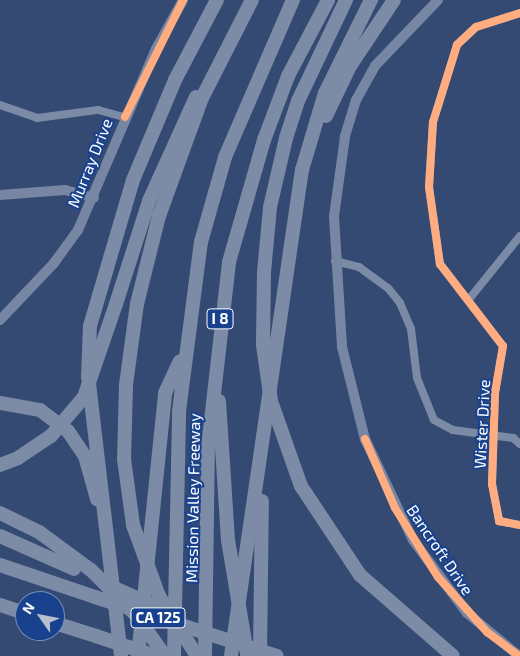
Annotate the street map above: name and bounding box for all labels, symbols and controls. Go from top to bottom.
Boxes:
street label: Murray Drive [63,115,117,211]
road number: I 8 [206,306,234,332]
street label: Wister Drive [470,379,494,469]
street label: Mission Valley Freeway [182,413,204,583]
street label: Bancroft Drive [403,501,477,599]
north arrow [15,591,65,641]
text: N [18,599,38,617]
road number: CA 125 [129,606,187,630]

